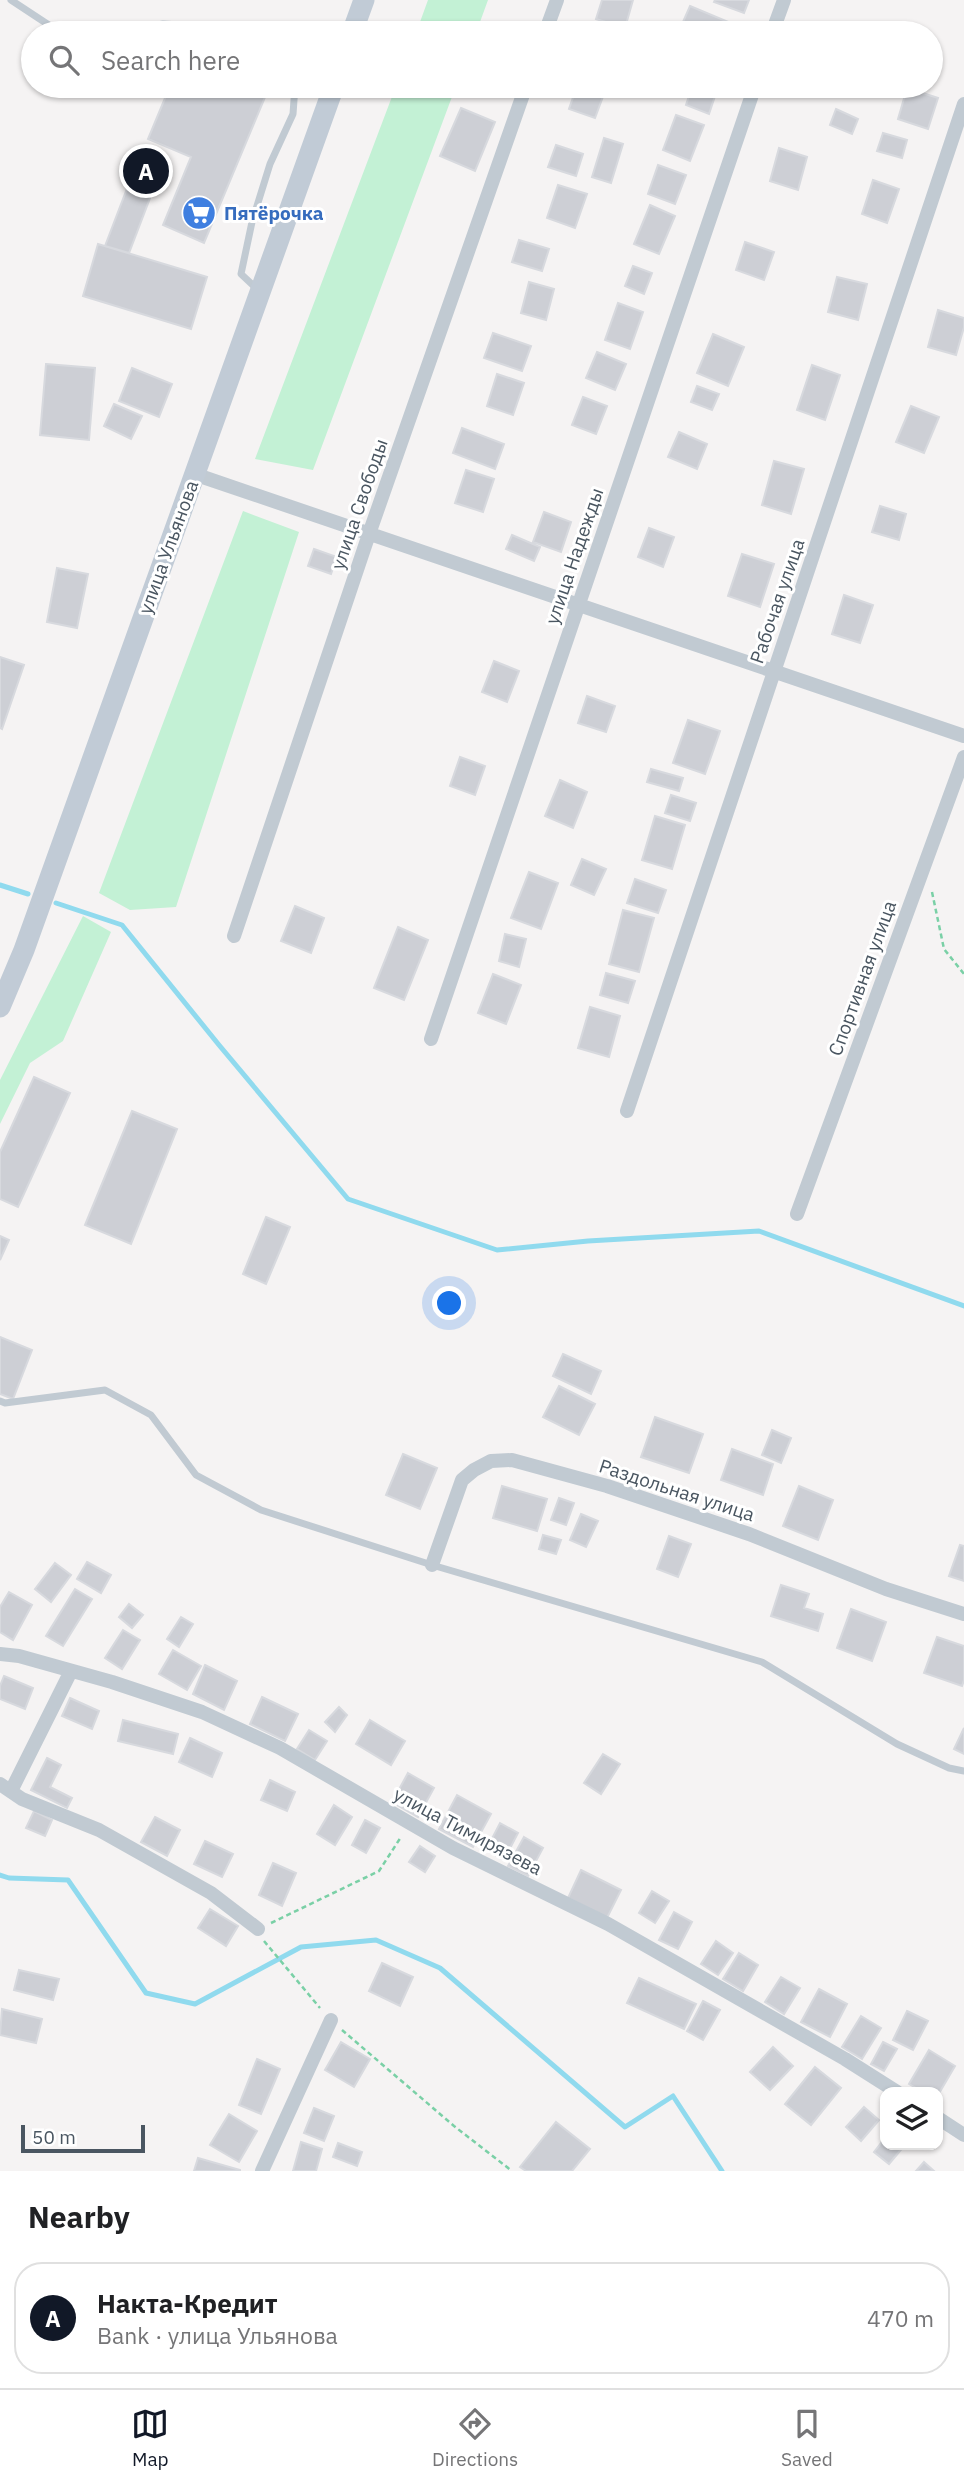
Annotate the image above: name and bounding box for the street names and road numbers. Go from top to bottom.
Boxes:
street label: улица Свободы [325,435,393,573]
street label: улица Ульянова [133,477,203,617]
street label: улица Надежды [539,485,609,627]
street label: Рабочая улица [744,535,810,667]
street label: Спортивная улица [823,897,901,1059]
street label: Раздольная улица [596,1454,758,1526]
street label: улица Тимирязева [390,1782,546,1880]

